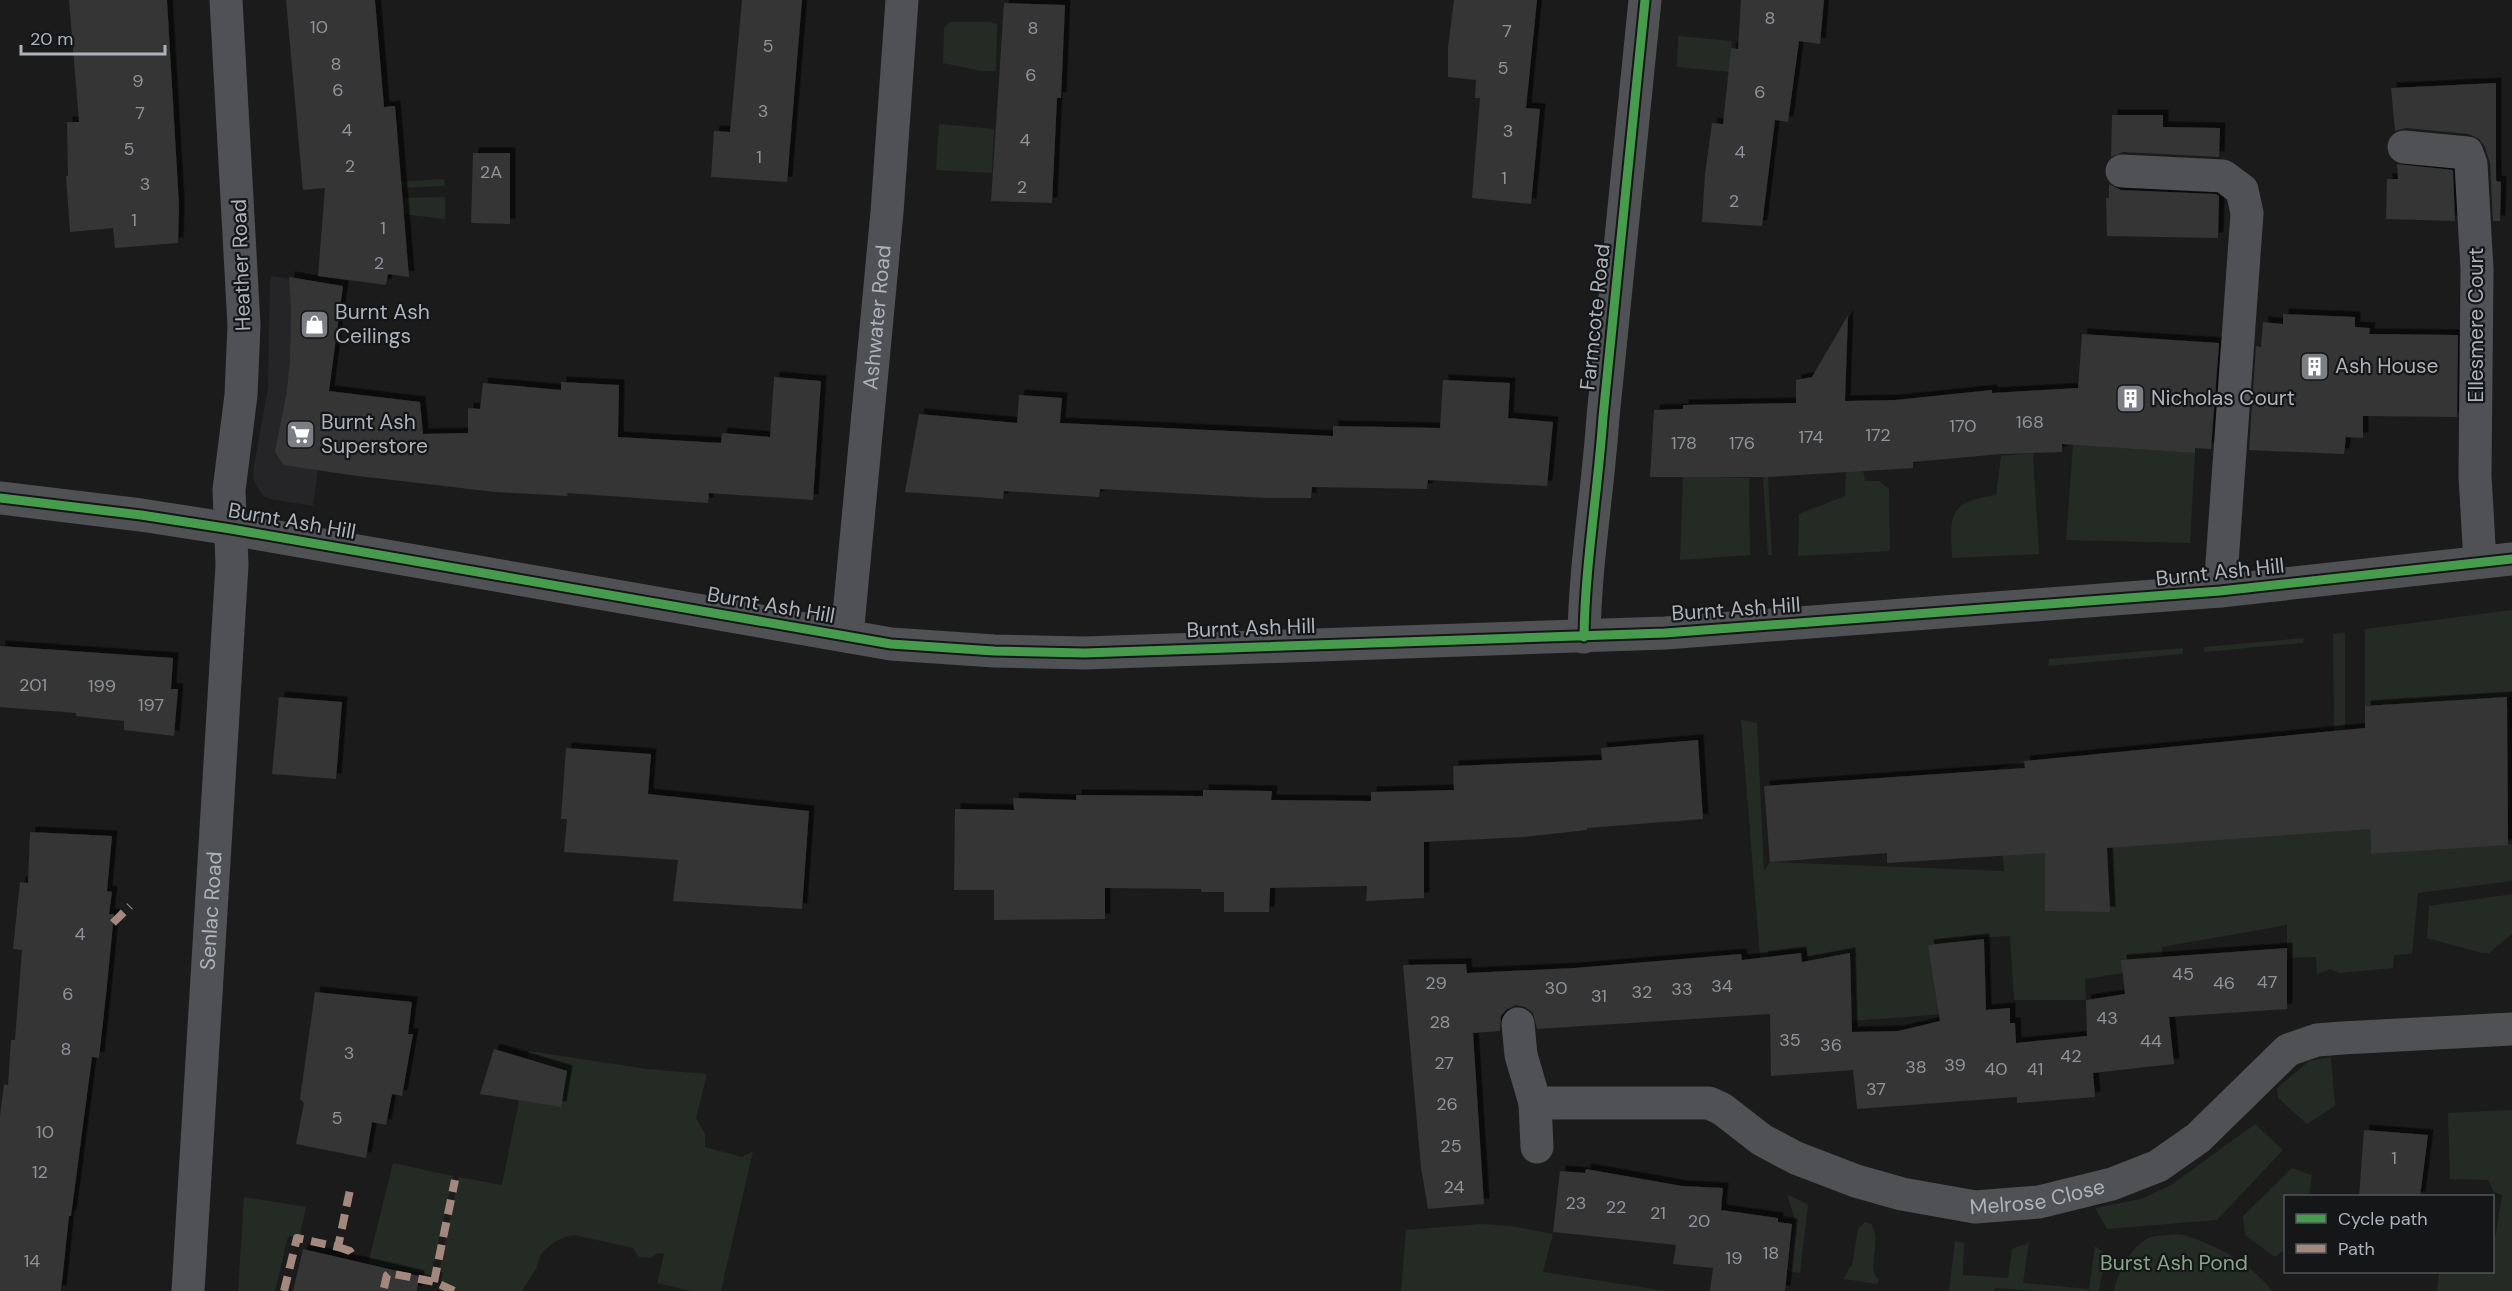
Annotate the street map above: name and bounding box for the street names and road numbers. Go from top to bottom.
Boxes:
street label: Heather Road [225,199,257,331]
street label: Farmcote Road [1573,243,1617,391]
street label: Ashwater Road [856,244,898,391]
street label: Ellesmere Court [2462,248,2490,402]
street label: Burnt Ash Hill [226,496,358,546]
street label: Burnt Ash Hill [2154,551,2286,593]
street label: Burnt Ash Hill [705,580,837,630]
street label: Burnt Ash Hill [1671,591,1801,627]
street label: Burnt Ash Hill [1186,612,1316,644]
street label: Senlac Road [193,851,229,971]
street label: Melrose Close [1969,1172,2108,1221]

